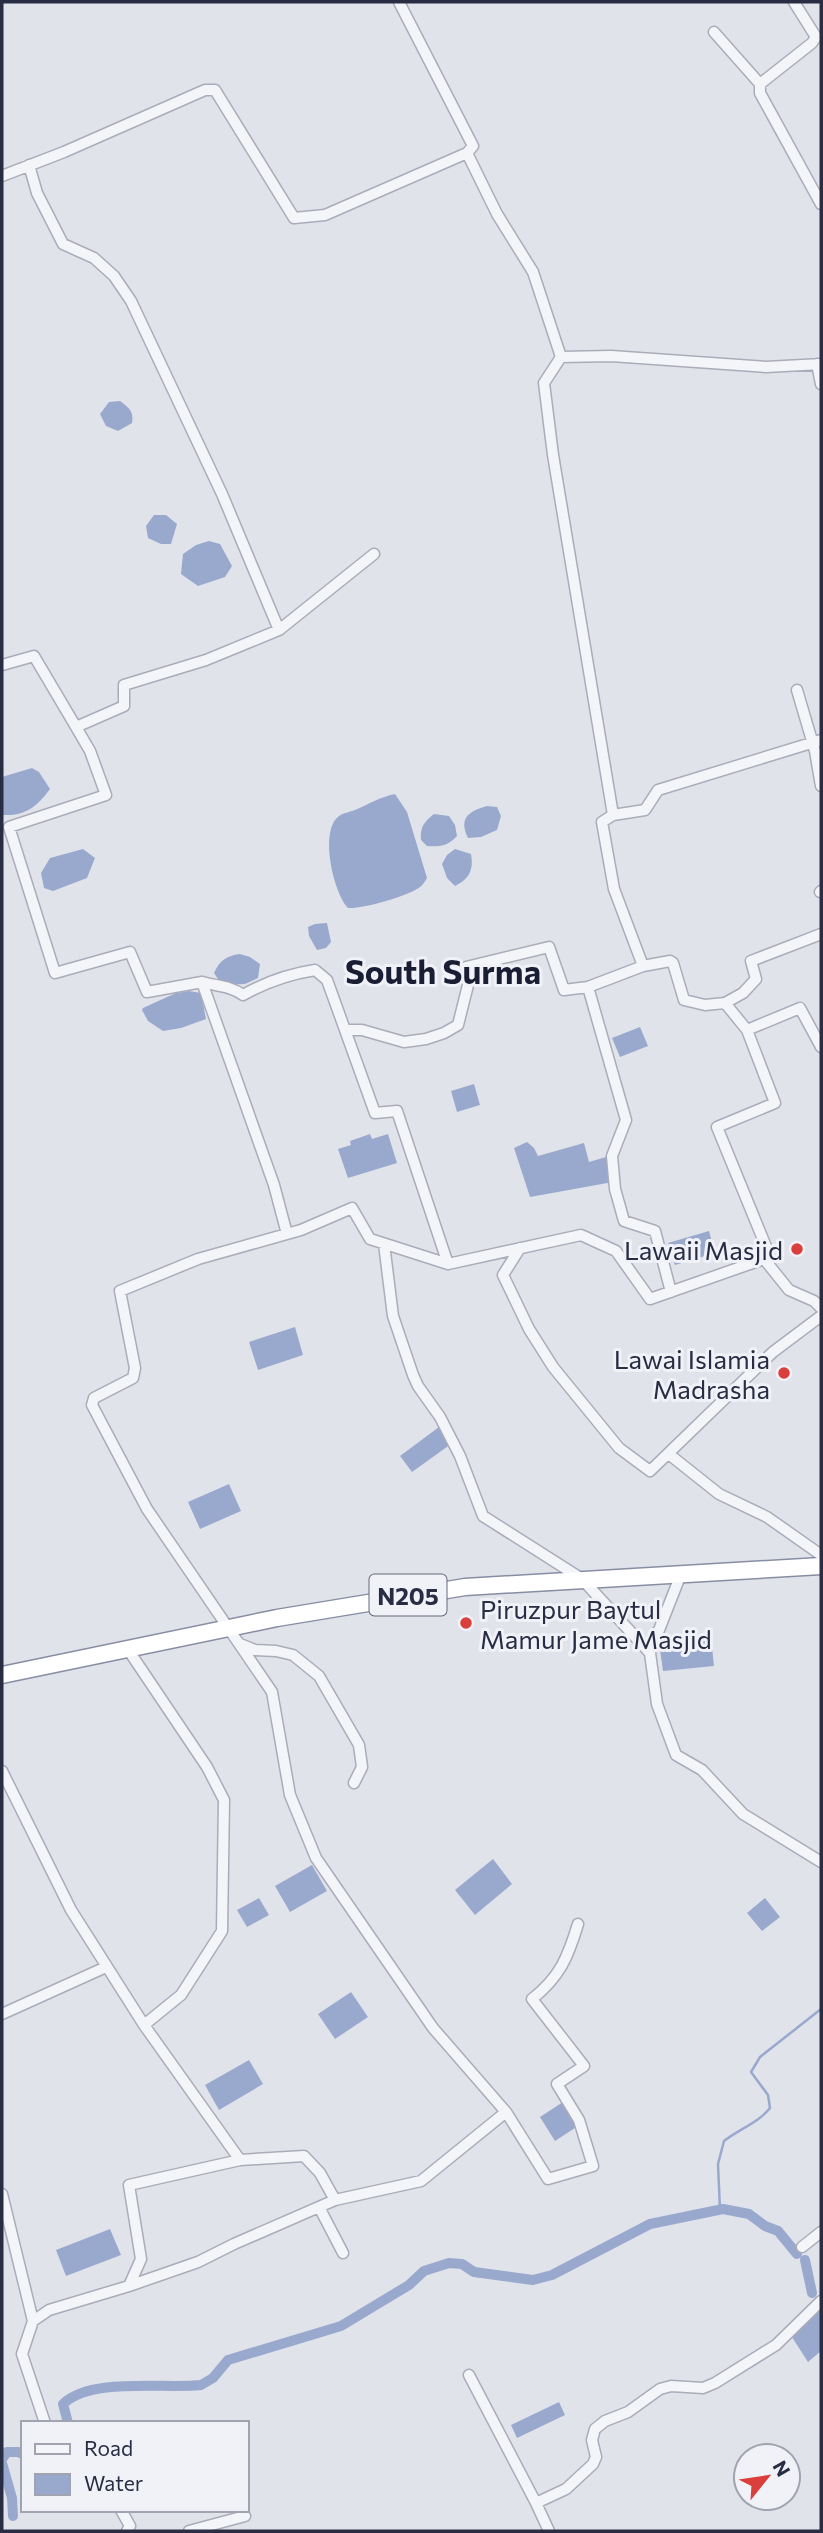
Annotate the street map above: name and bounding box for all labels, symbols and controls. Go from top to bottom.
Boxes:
district label: South Surma [345,950,541,991]
place label: Lawaii Masjid [624,1234,783,1265]
marker: Lawaii Masjid [789,1241,805,1257]
place label: Lawai Islamia Madrasha [614,1343,770,1404]
marker: Lawai Islamia Madrasha [776,1365,792,1381]
road number: N205 [370,1574,446,1616]
place label: Piruzpur Baytul Mamur Jame Masjid [480,1593,712,1654]
marker: Piruzpur Baytul Mamur Jame Masjid [458,1615,474,1631]
legend [21,2421,248,2512]
text: Road [84,2435,133,2460]
north arrow [732,2442,802,2512]
text: N [769,2456,796,2480]
text: Water [84,2470,143,2495]

